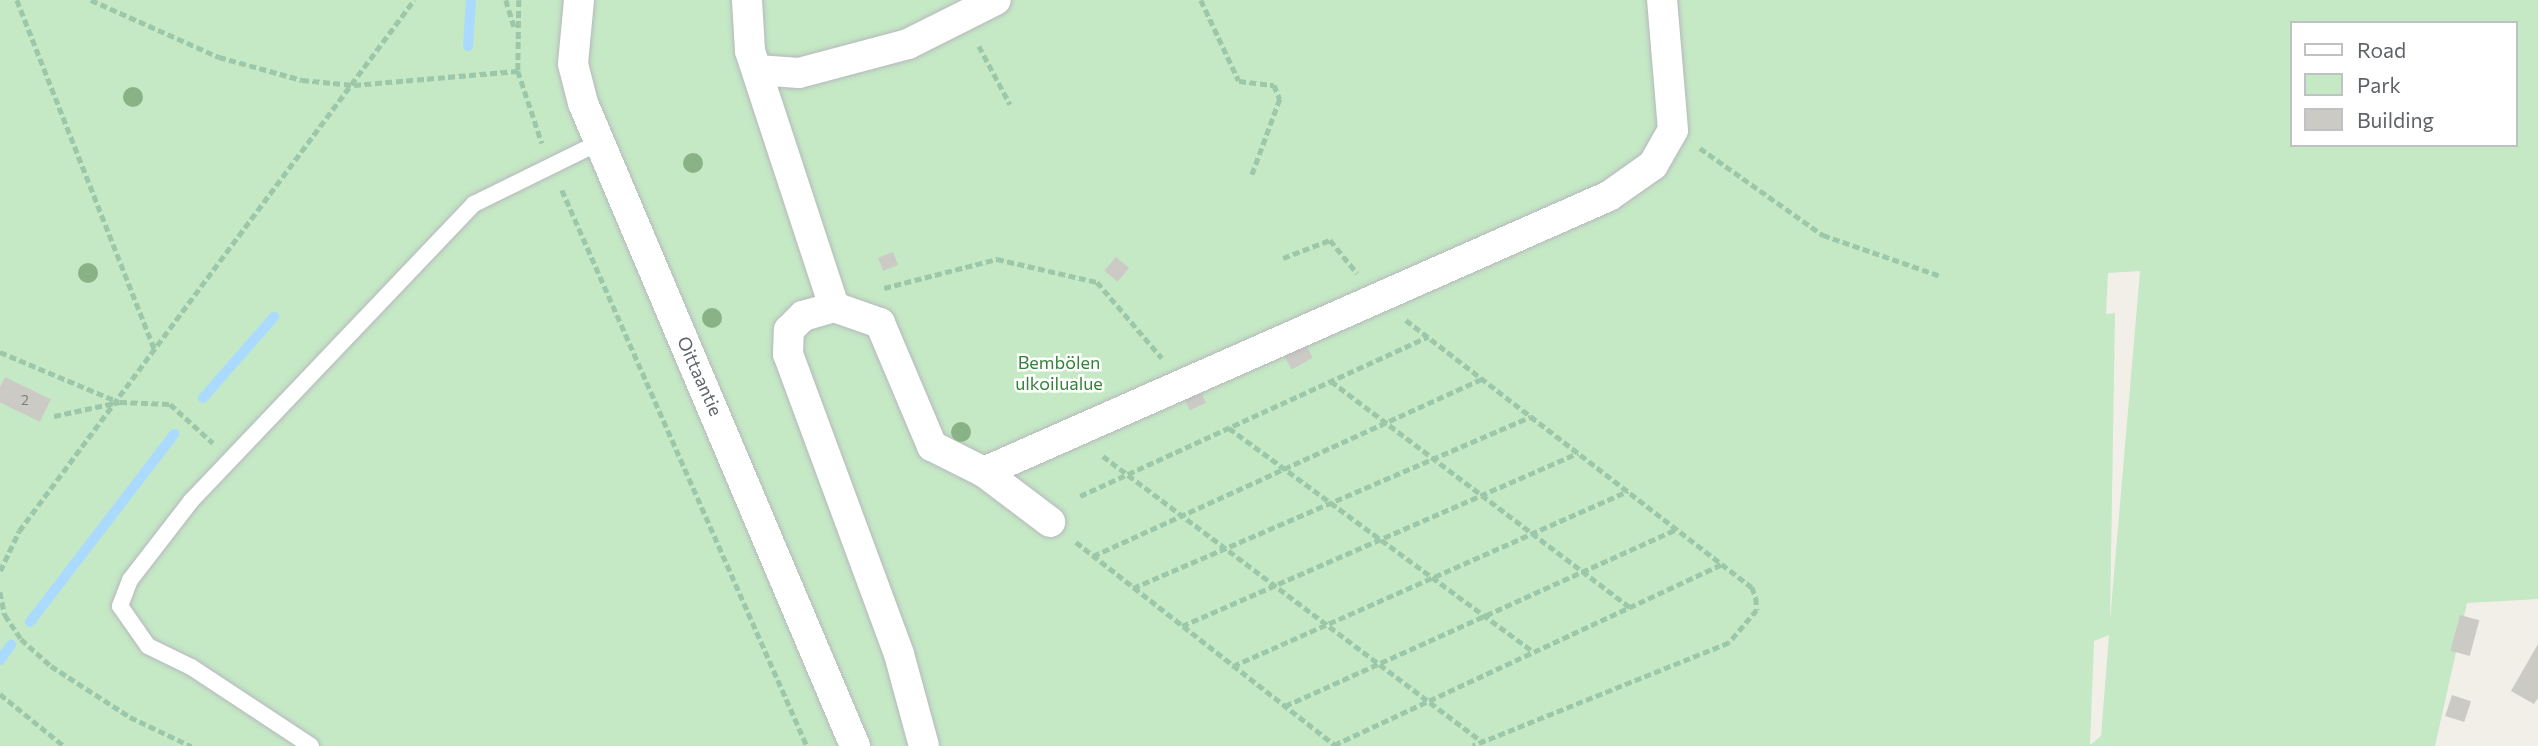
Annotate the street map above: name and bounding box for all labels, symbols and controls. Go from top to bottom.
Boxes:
legend [2290,21,2517,147]
text: Road [2357,37,2406,62]
text: Park [2357,72,2401,97]
text: Building [2357,107,2434,132]
street label: Oittaantie [673,333,727,419]
park label: Bembölen ulkoilualue [1015,352,1103,394]
house number: 2 [21,392,29,408]

